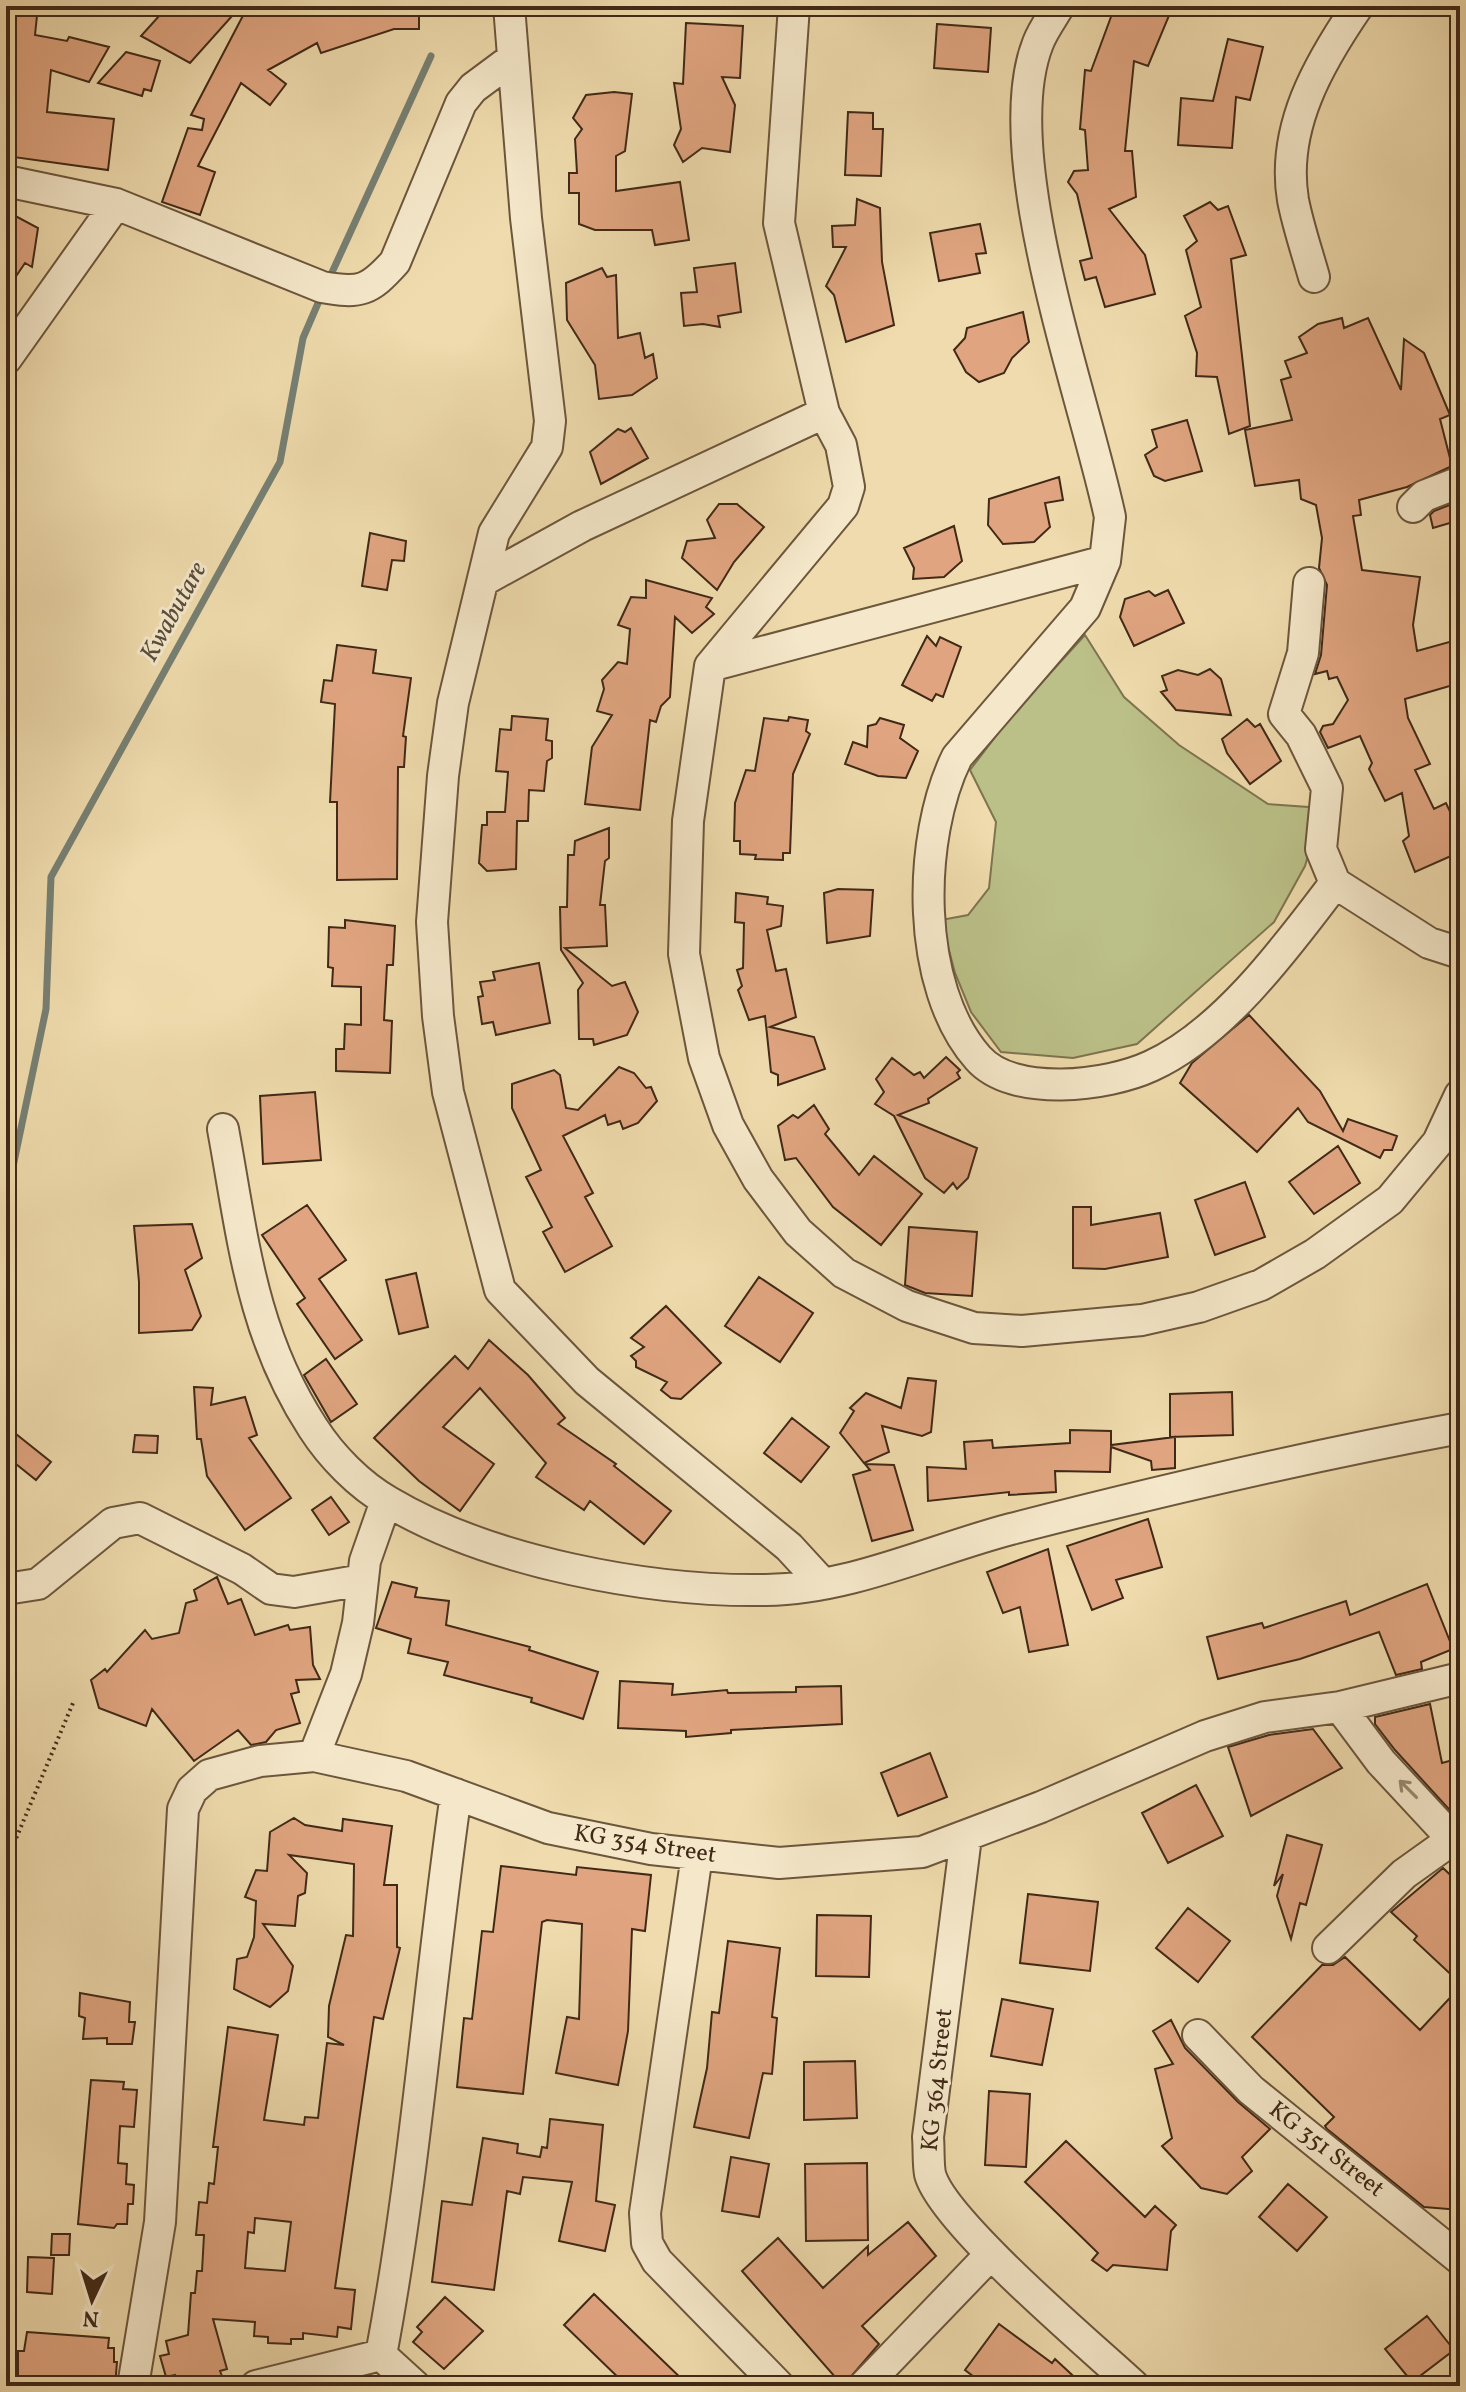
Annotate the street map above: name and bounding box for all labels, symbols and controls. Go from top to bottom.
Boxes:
water label: Kwabutare [132,555,216,669]
one-way arrow [1398,1779,1417,1799]
street label: KG 354 Street [571,1817,719,1873]
street label: KG 364 Street [914,2007,962,2153]
street label: KG 351 Street [1261,2094,1391,2206]
north arrow [52,2260,132,2340]
text: N [82,2301,100,2333]

